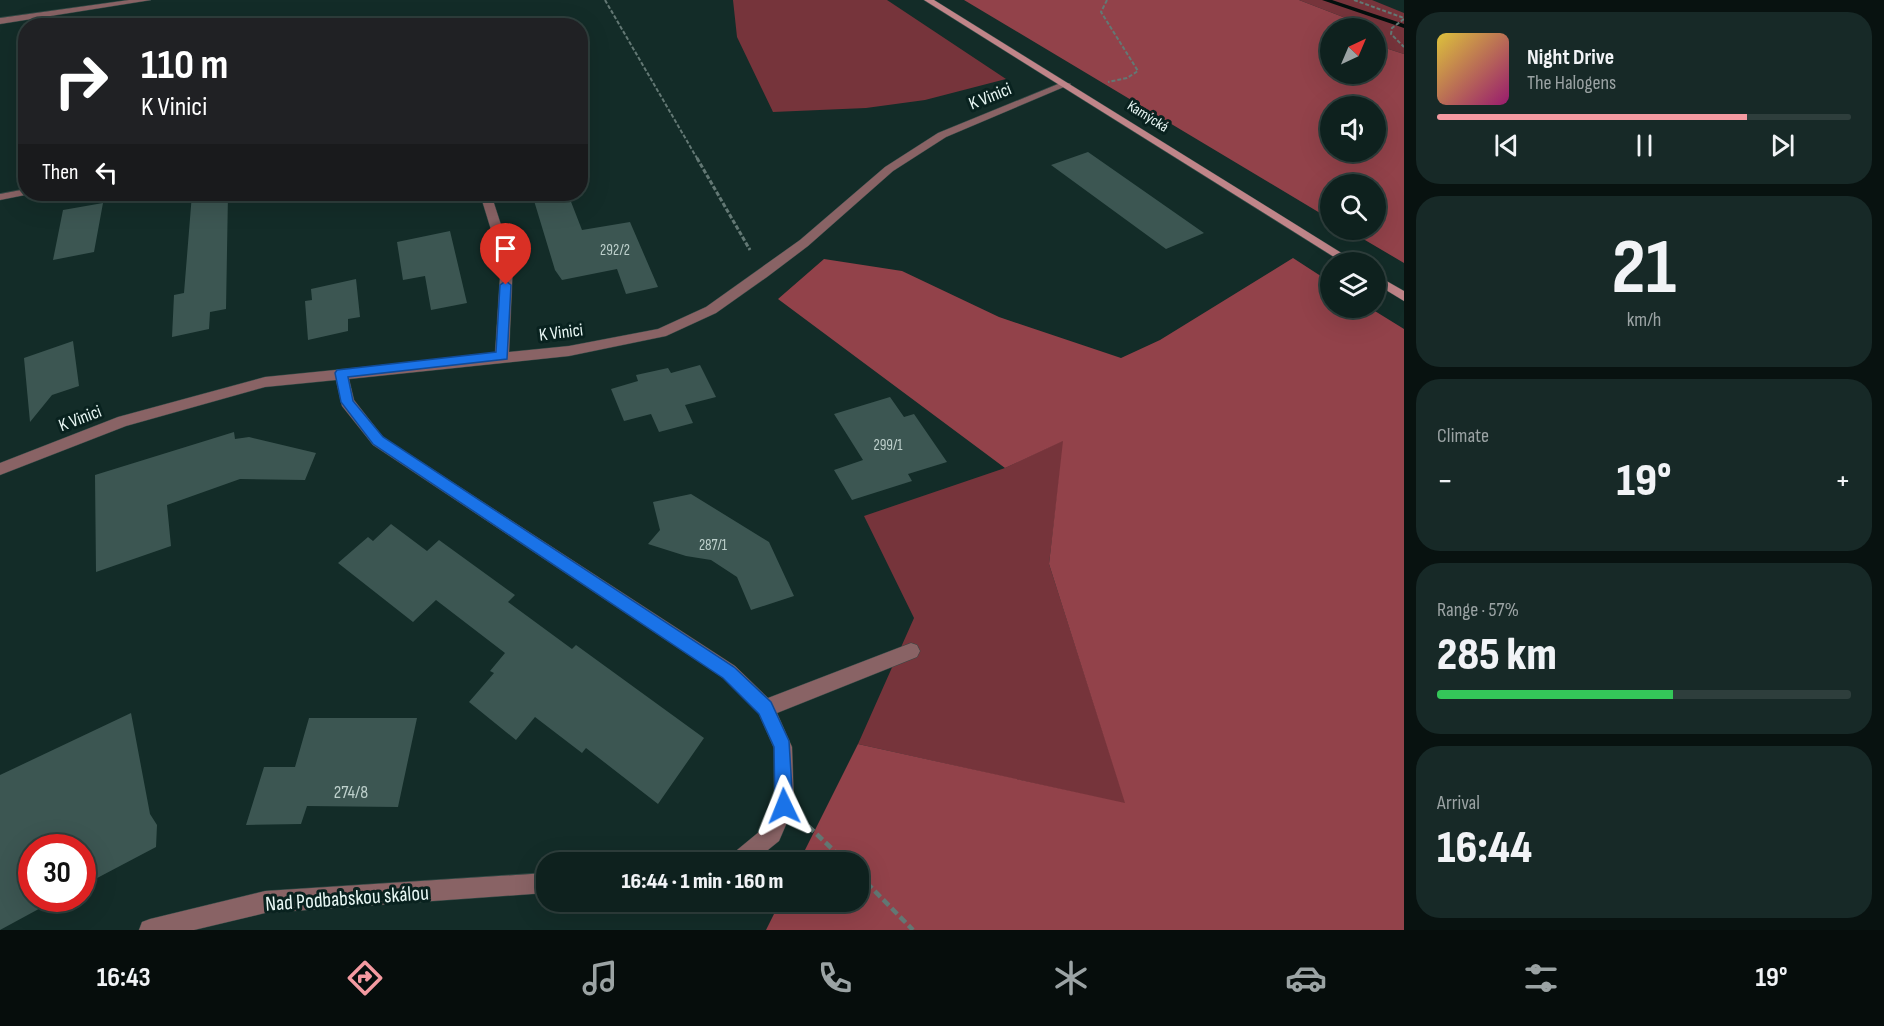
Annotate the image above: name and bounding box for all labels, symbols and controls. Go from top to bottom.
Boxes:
north arrow [1320,18,1386,84]
map controls [1320,18,1386,318]
text: 110 m [141,40,228,91]
icon: right [42,42,120,120]
text: Night Drive [1527,44,1614,71]
text: The Halogens [1527,71,1616,95]
street label: K Vinici [966,78,1015,114]
text: K Vinici [141,91,207,123]
street label: Kamýcká [1124,96,1172,137]
button: sound [1320,96,1386,162]
icon: previous [1490,129,1523,162]
icon: pause [1628,129,1661,162]
icon: next [1766,129,1799,162]
icon: left [90,156,123,189]
text: Then [42,159,78,186]
button: search [1320,174,1386,240]
text: 21 [1612,222,1676,315]
pin [480,223,531,285]
icon: arrive [489,232,522,265]
house number: 292/2 [600,241,630,260]
button: layers [1320,252,1386,318]
text: km/h [1627,308,1661,332]
street label: K Vinici [538,319,584,346]
street label: K Vinici [56,401,105,436]
text: Climate [1437,424,1489,448]
house number: 299/1 [873,436,903,455]
text: 19° [1617,454,1671,509]
text: − [1437,461,1453,501]
text: + [1835,461,1851,501]
house number: 287/1 [699,536,728,555]
text: Range · 57% [1437,598,1519,622]
text: 285 km [1437,628,1557,683]
position arrow [752,774,816,838]
house number: 274/8 [334,782,368,803]
text: Arrival [1437,791,1480,815]
text: 16:44 [1437,821,1532,876]
speed limit sign: 30 [18,834,96,912]
text: 16:44 · 1 min · 160 m [622,868,783,895]
street label: Nad Podbabskou skálou [264,880,430,917]
icon: directions [344,957,386,999]
icon: music [579,957,621,999]
icon: phone [814,957,856,999]
icon: climate [1050,957,1092,999]
icon: car [1285,957,1327,999]
icon: filters [1520,957,1562,999]
text: 16:43 [97,962,151,994]
text: 19° [1756,962,1787,994]

